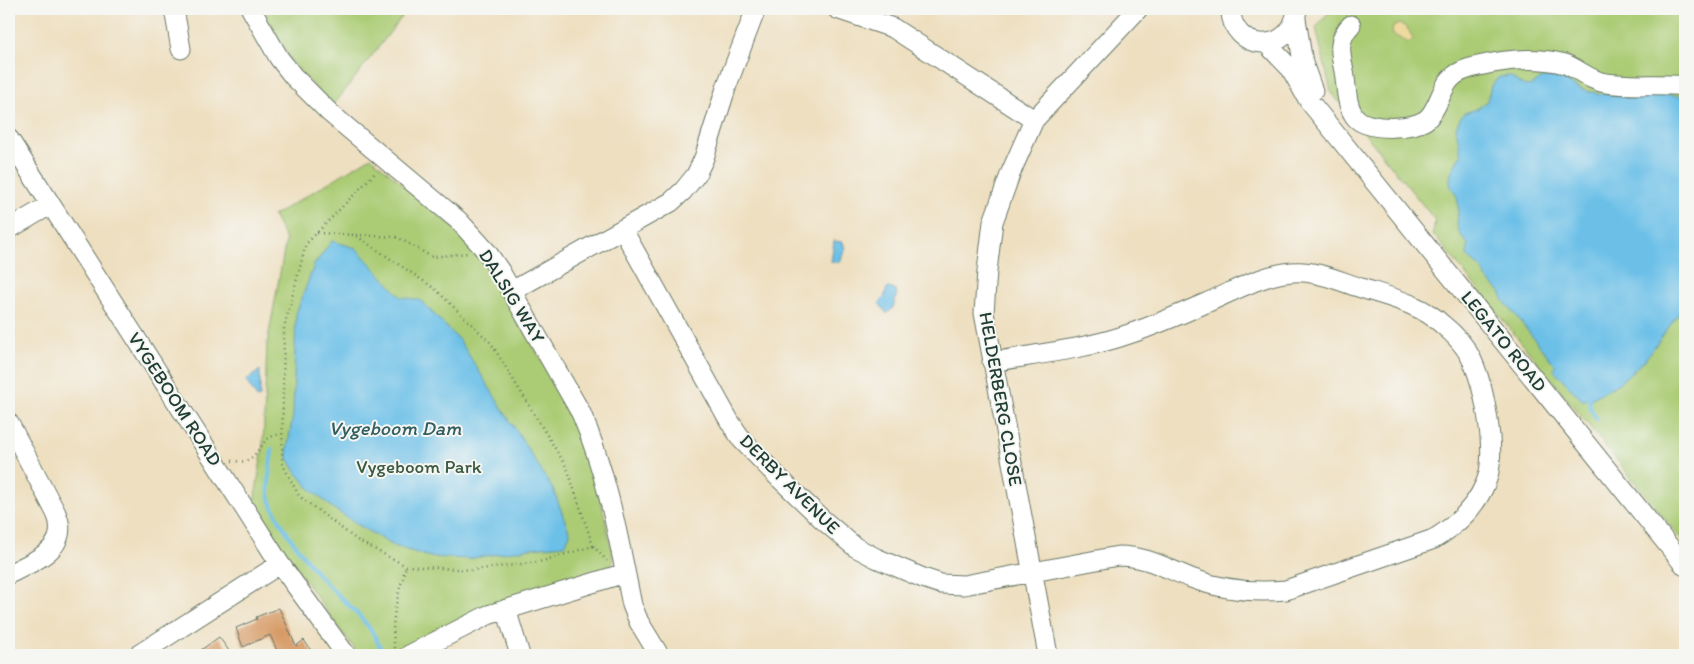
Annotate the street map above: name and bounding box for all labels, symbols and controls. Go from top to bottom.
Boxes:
street label: DALSIG WAY [474,245,550,347]
street label: LEGATO ROAD [1456,286,1552,396]
street label: HELDERBERG CLOSE [974,310,1028,488]
street label: VYGEBOOM ROAD [123,328,227,470]
water label: Vygeboom Dam [329,416,462,440]
street label: DERBY AVENUE [735,429,845,539]
park label: Vygeboom Park [356,455,482,478]

